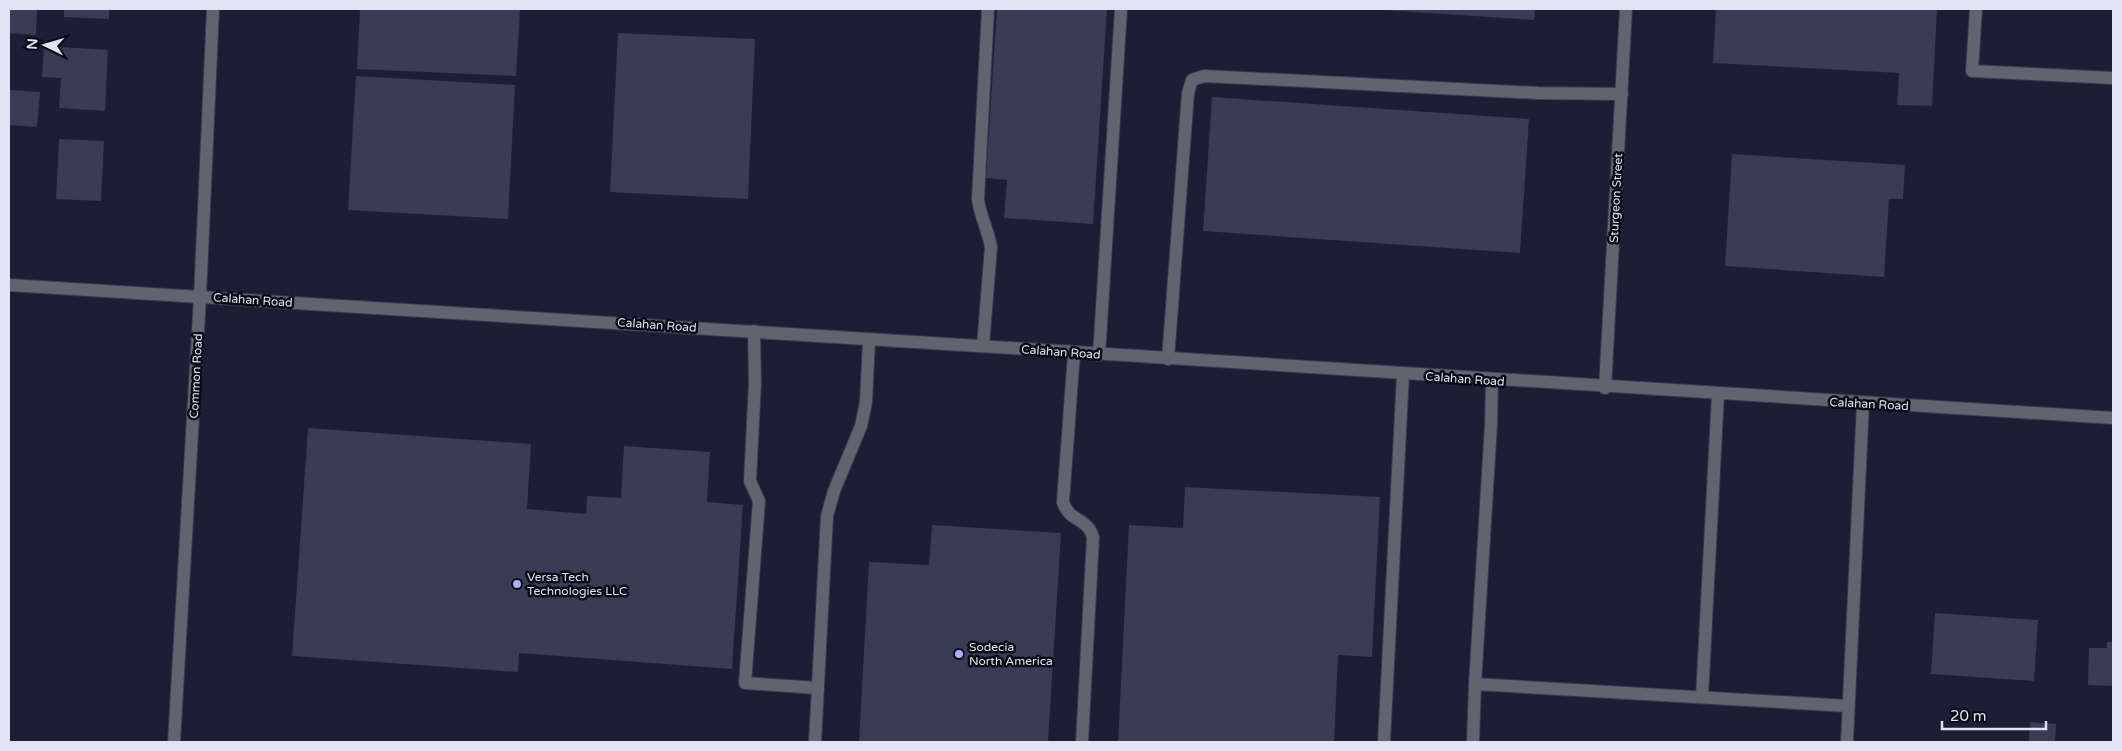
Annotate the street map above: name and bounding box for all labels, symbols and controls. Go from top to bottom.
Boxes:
north arrow [20,20,70,70]
text: N [24,38,42,50]
street label: Sturgeon Street [1607,152,1625,243]
street label: Calahan Road [213,290,293,310]
street label: Calahan Road [617,315,697,335]
street label: Common Road [187,333,205,419]
street label: Calahan Road [1021,342,1101,362]
street label: Calahan Road [1425,369,1505,389]
street label: Calahan Road [1829,395,1909,413]
place label: Versa Tech Technologies LLC [527,570,627,598]
marker: Versa Tech Technologies LLC [511,578,523,590]
place label: Sodecia North America [969,640,1053,668]
marker: Sodecia North America [953,648,965,660]
scale bar [1942,698,2046,730]
text: 20 m [1950,707,1987,725]

